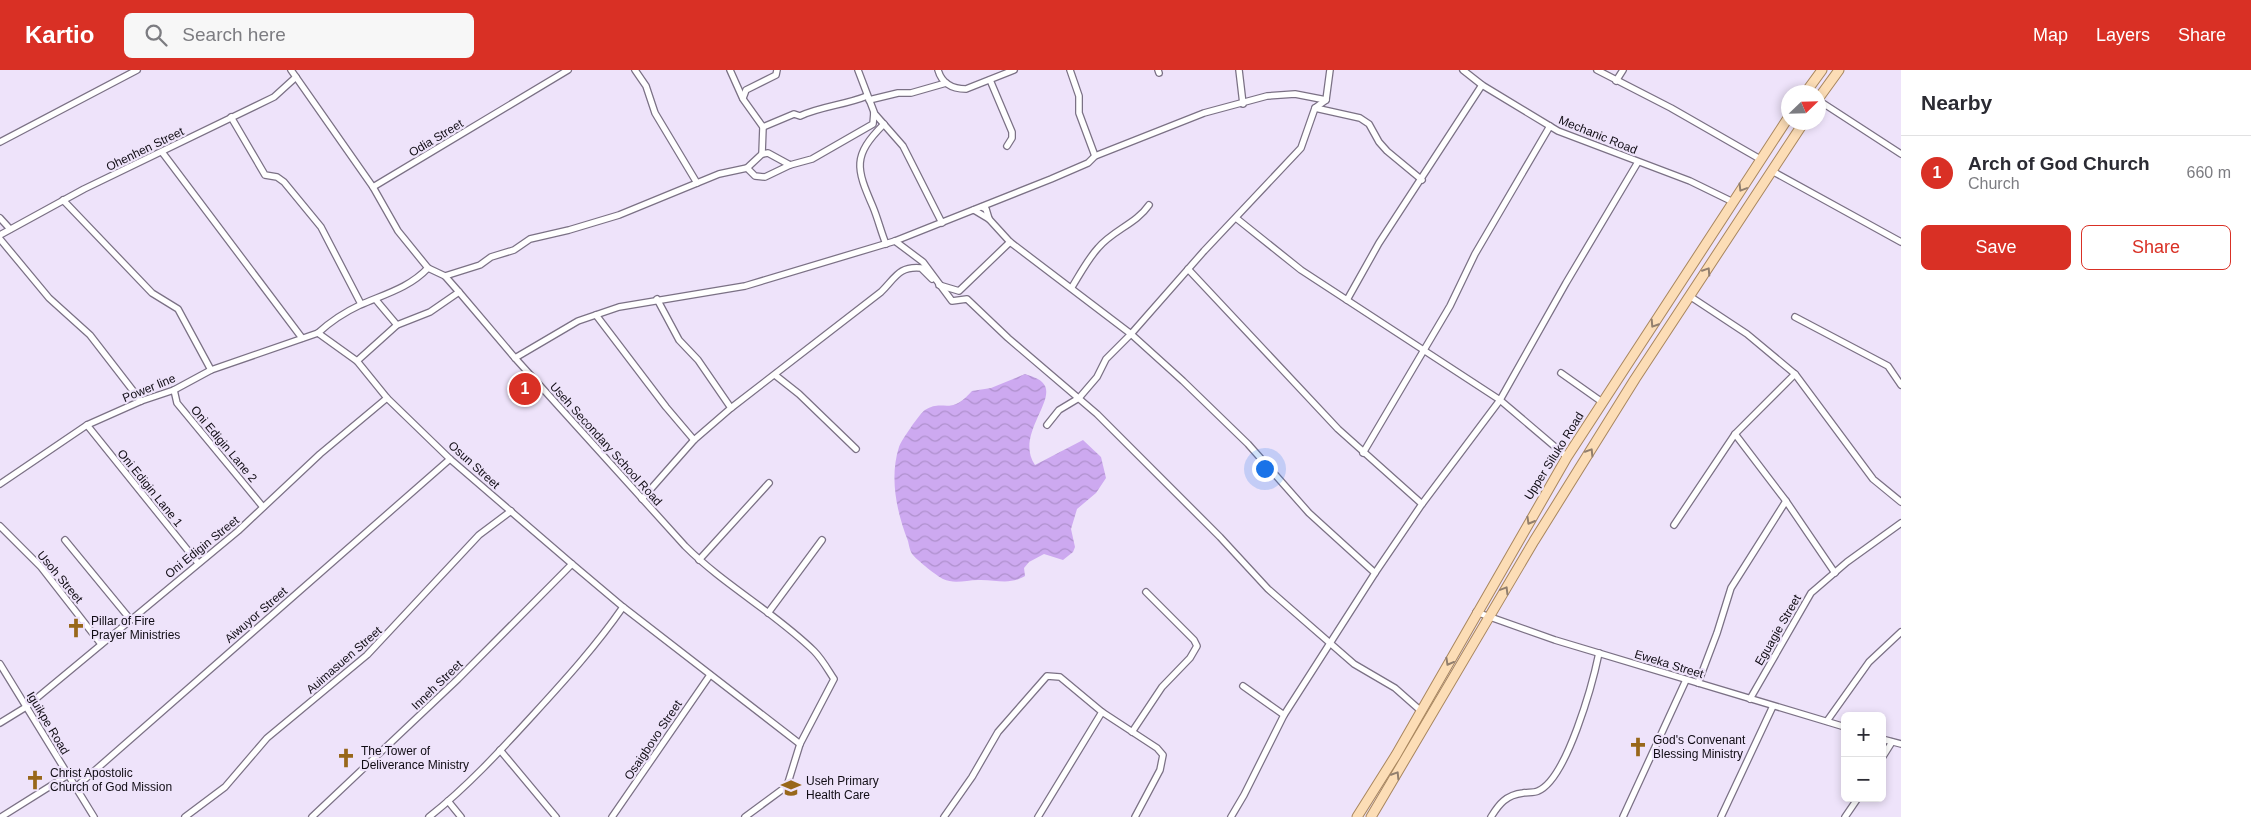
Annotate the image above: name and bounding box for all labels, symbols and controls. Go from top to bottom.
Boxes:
search box [124,13,474,58]
text: Kartio [25,21,94,48]
icon: search [142,21,170,49]
text: Search here [182,24,286,45]
text: Map [2033,25,2068,45]
text: Layers [2096,25,2150,45]
text: Share [2178,25,2226,45]
north arrow [1781,85,1826,130]
text: Nearby [1921,91,1992,114]
street label: Mechanic Road [1557,113,1639,157]
street label: Odia Street [406,116,466,160]
street label: Ohenhen Street [104,124,187,174]
text: Arch of God Church [1968,153,2150,174]
text: 1 [1933,164,1941,181]
text: 660 m [2187,164,2231,181]
text: Church [1968,175,2020,192]
one-way arrow [1739,182,1749,191]
button: Save [1921,225,2071,270]
button: Share [2081,225,2231,270]
one-way arrow [1701,268,1710,277]
one-way arrow [1650,319,1660,328]
pin: 1 [509,370,541,408]
street label: Power line [120,371,178,405]
street label: Useh Secondary School Road [547,380,665,508]
street label: Oni Edigin Lane 2 [188,403,260,485]
street label: Upper Siluko Road [1521,410,1587,502]
street label: Osun Street [446,438,503,492]
street label: Oni Edigin Lane 1 [115,447,186,530]
one-way arrow [1584,448,1593,457]
your location [1252,456,1278,482]
street label: Oni Edigin Street [162,513,242,581]
one-way arrow [1526,515,1536,524]
street label: Usoh Street [34,548,86,606]
street label: Aiwuyor Street [222,584,291,646]
one-way arrow [1499,587,1509,596]
street label: Eguagie Street [1752,592,1804,668]
place label: Pillar of Fire Prayer Ministries [91,614,180,642]
church icon: Pillar of Fire Prayer Ministries [65,617,87,639]
street label: Auimasuen Street [303,623,385,697]
street label: Eweka Street [1633,647,1706,681]
one-way arrow [1445,656,1455,665]
street label: Inneh Street [409,657,466,713]
street label: Iguikpe Road [24,689,72,757]
street label: Osaigbovo Street [621,697,685,782]
map controls [1841,712,1886,802]
button: + [1841,712,1886,757]
place label: God's Convenant Blessing Ministry [1653,733,1746,761]
church icon: God's Convenant Blessing Ministry [1627,736,1649,758]
place label: The Tower of Deliverance Ministry [361,744,469,772]
church icon: The Tower of Deliverance Ministry [335,747,357,769]
button: − [1841,757,1886,802]
place label: Christ Apostolic Church of God Mission [50,766,172,794]
church icon: Christ Apostolic Church of God Mission [24,769,46,791]
one-way arrow [1390,772,1400,781]
place label: Useh Primary Health Care [806,774,879,802]
school or university icon: Useh Primary Health Care [780,777,802,799]

